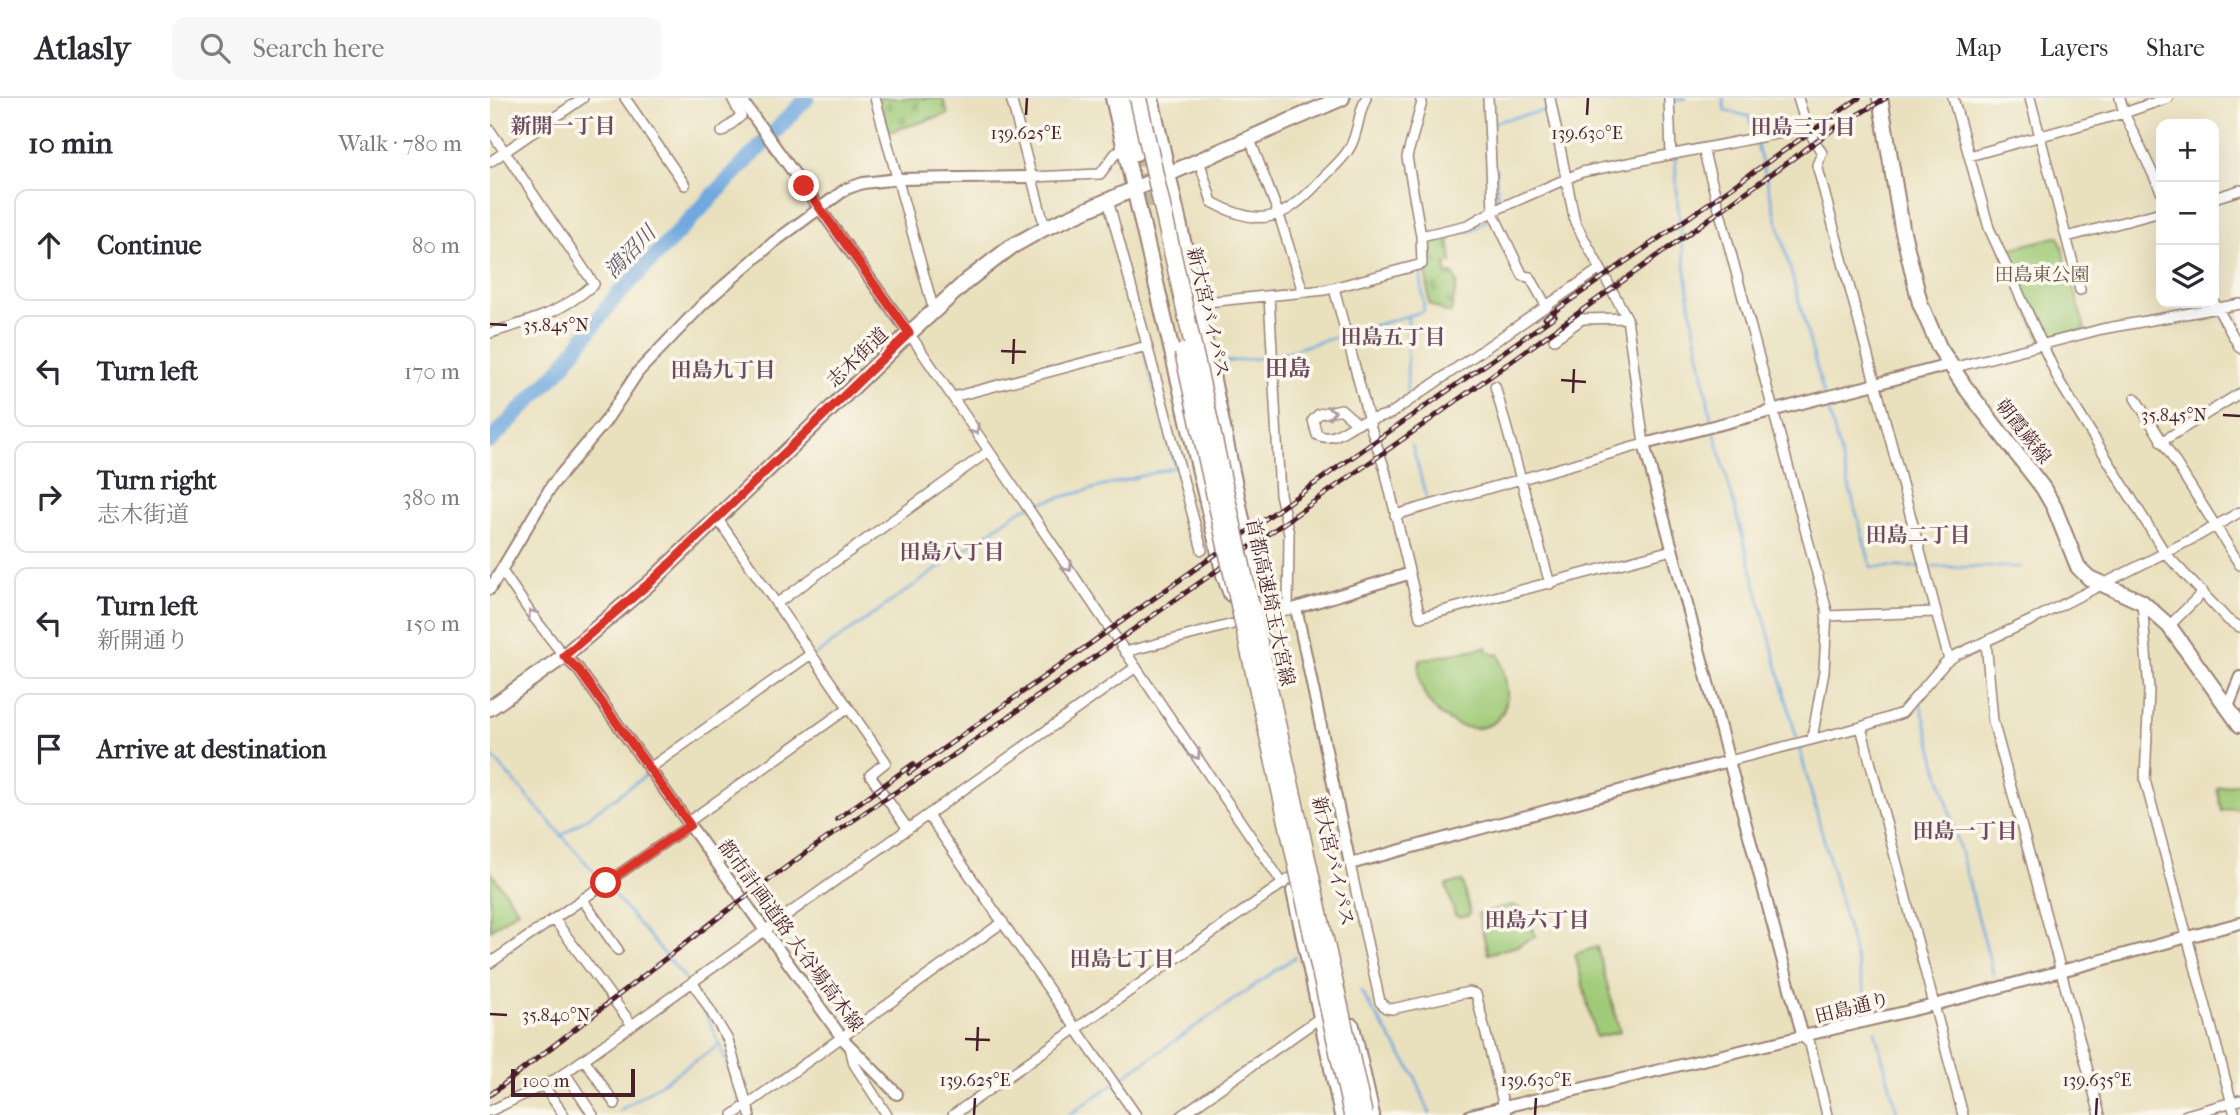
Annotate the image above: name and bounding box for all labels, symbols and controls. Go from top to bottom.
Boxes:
search box [172,17,662,80]
text: Atlasly [35,29,130,68]
icon: search [196,29,234,67]
text: Search here [252,33,384,64]
text: Map [1956,34,2002,62]
text: Layers [2040,34,2108,62]
text: Share [2146,34,2205,62]
district label: 新開一丁目 [511,114,616,138]
district label: 田島三丁目 [1751,115,1856,139]
map controls [2156,119,2219,308]
button: + [2156,119,2219,182]
text: 139.625°E [990,123,1062,144]
text: 139.630°E [1551,123,1623,144]
text: 10 min [28,126,113,161]
text: Walk · 780 m [338,130,462,157]
route end [788,170,819,201]
button: − [2156,182,2219,245]
water label: 鴻沼川 [599,220,662,283]
icon: ahead [30,226,68,264]
text: Continue [97,230,202,261]
text: 80 m [412,232,460,259]
street label: 新大宮バイパス [1182,245,1234,379]
button: layers [2156,245,2219,308]
park label: 田島東公園 [1994,264,2090,286]
text: 35.845°N [523,315,589,336]
street label: 志木街道 [823,323,893,392]
district label: 田島五丁目 [1341,325,1446,349]
icon: left [30,352,68,390]
district label: 田島 [1265,355,1311,382]
text: Turn left [97,356,198,387]
text: 170 m [404,358,460,385]
district label: 田島九丁目 [671,358,776,382]
street label: 朝霞蕨線 [1991,395,2055,468]
one-way arrow [1325,405,1337,420]
text: 35.845°N [2141,405,2207,426]
one-way arrow [967,422,979,435]
text: Turn right [97,465,217,496]
icon: right [30,478,68,516]
text: 380 m [402,484,460,511]
text: 志木街道 [97,501,189,528]
street label: 首都高速埼玉大宮線 [1241,516,1299,688]
district label: 田島二丁目 [1866,523,1971,547]
district label: 田島八丁目 [900,540,1005,564]
one-way arrow [1060,559,1072,572]
text: Turn left [97,591,198,622]
icon: left [30,604,68,642]
one-way arrow [528,609,540,622]
text: 150 m [405,610,460,637]
text: 新開通り [97,627,189,654]
icon: arrive [30,730,68,768]
text: Arrive at destination [97,734,327,765]
one-way arrow [1188,747,1200,760]
street label: 新大宮バイパス [1307,794,1359,928]
district label: 田島一丁目 [1913,819,2018,843]
street label: 都市計画道路 大谷場高木線 [713,835,867,1036]
route start [590,867,621,898]
district label: 田島六丁目 [1485,908,1590,932]
district label: 田島七丁目 [1070,947,1175,971]
street label: 田島通り [1813,988,1892,1028]
text: 35.840°N [522,1005,591,1026]
scale bar [511,1066,635,1098]
text: 100 m [522,1070,570,1092]
text: 139.625°E [939,1070,1011,1091]
text: 139.630°E [1500,1070,1572,1091]
text: 139.635°E [2062,1070,2132,1091]

